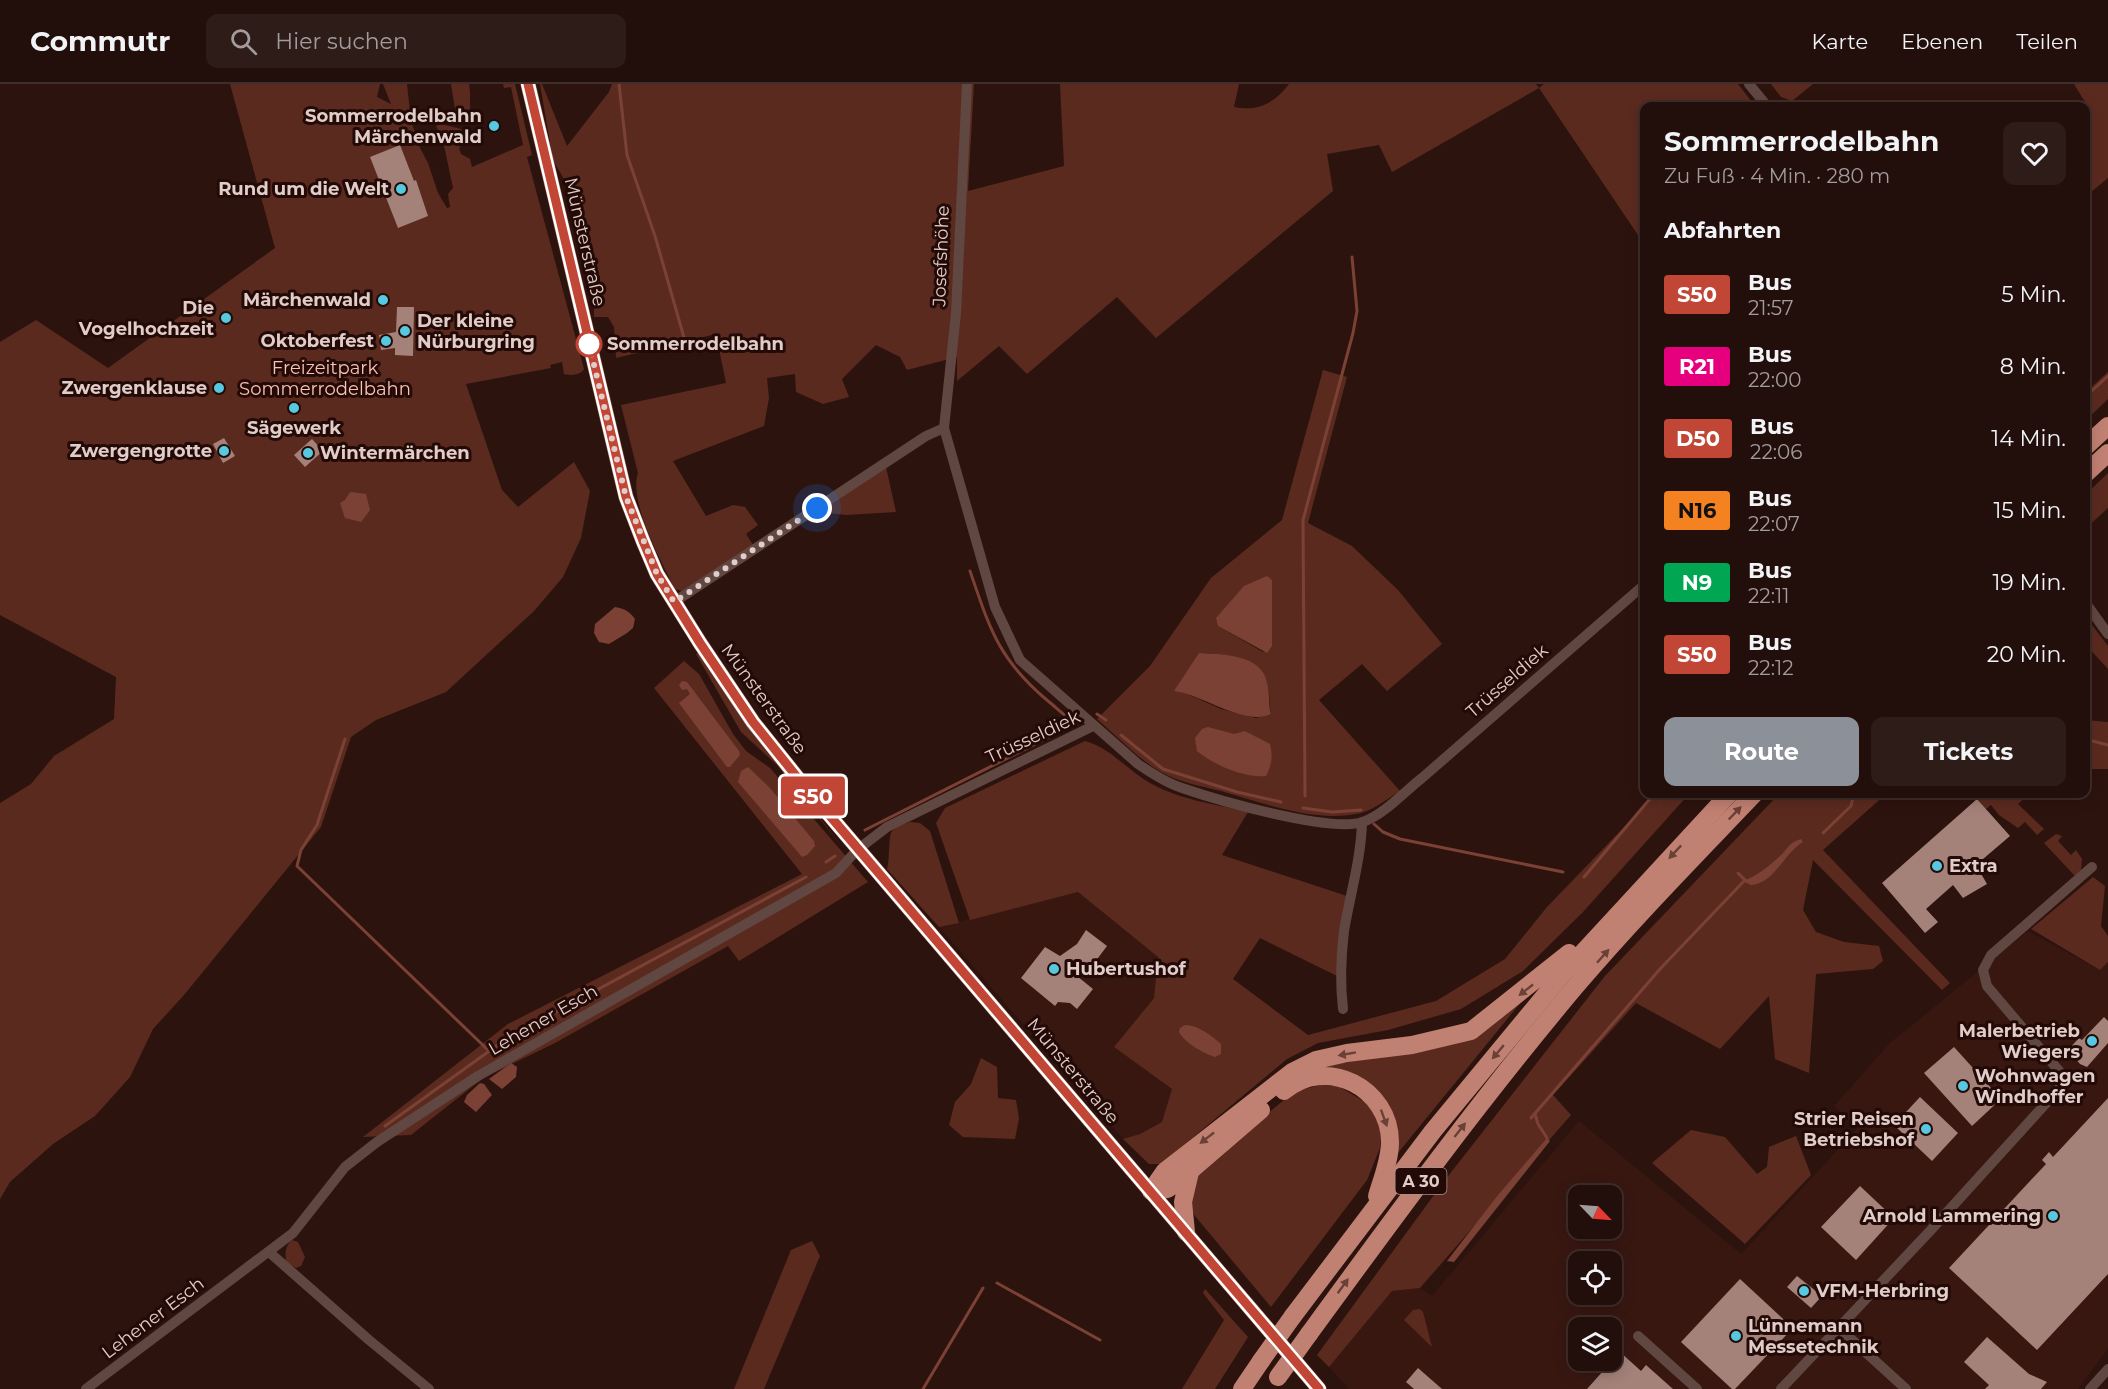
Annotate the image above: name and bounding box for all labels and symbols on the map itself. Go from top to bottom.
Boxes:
place label: Sommerrodelbahn Märchenwald [305,105,482,148]
marker: Sommerrodelbahn Märchenwald [487,119,501,133]
street label: Münsterstraße [560,176,611,309]
place label: Rund um die Welt [218,178,389,200]
marker: Rund um die Welt [394,182,408,196]
street label: Josefshöhe [928,205,954,308]
place label: Märchenwald [243,289,371,311]
marker: Märchenwald [376,293,390,307]
place label: Die Vogelhochzeit [78,297,214,340]
place label: Der kleine Nürburgring [417,310,535,353]
marker: Die Vogelhochzeit [219,311,233,325]
marker: Der kleine Nürburgring [398,324,412,338]
place label: Oktoberfest [261,330,374,352]
marker: Sommerrodelbahn [576,331,602,357]
place label: Sommerrodelbahn [607,333,784,355]
marker: Oktoberfest [379,334,393,348]
park label: Freizeitpark Sommerrodelbahn [239,357,411,400]
place label: Zwergenklause [61,377,207,399]
marker: Zwergenklause [212,381,226,395]
marker: Sägewerk [287,401,301,415]
place label: Sägewerk [247,417,341,439]
place label: Zwergengrotte [70,440,212,462]
place label: Wintermärchen [320,442,470,464]
marker: Zwergengrotte [217,444,231,458]
marker: Wintermärchen [301,446,315,460]
your location [802,493,832,523]
street label: Münsterstraße [716,639,812,759]
street label: Trüsseldiek [1462,639,1553,723]
street label: Trüsseldiek [982,706,1084,768]
line badge: S50 [778,776,848,816]
one-way arrow [1728,807,1742,821]
one-way arrow [1668,844,1682,859]
place label: Extra [1949,855,1998,877]
marker: Extra [1930,859,1944,873]
one-way arrow [1596,949,1610,964]
place label: Hubertushof [1066,958,1187,980]
marker: Hubertushof [1047,962,1061,976]
street label: Lehener Esch [485,980,601,1060]
one-way arrow [1518,983,1533,995]
street label: Münsterstraße [1022,1014,1124,1128]
place label: Malerbetrieb Wiegers [1959,1020,2080,1063]
marker: Malerbetrieb Wiegers [2085,1034,2099,1048]
one-way arrow [1492,1044,1505,1059]
one-way arrow [1337,1049,1356,1058]
place label: Wohnwagen Windhoffer [1975,1065,2095,1108]
marker: Wohnwagen Windhoffer [1956,1079,1970,1093]
place label: Strier Reisen Betriebshof [1794,1108,1915,1151]
one-way arrow [1380,1109,1390,1127]
one-way arrow [1453,1122,1466,1138]
marker: Strier Reisen Betriebshof [1919,1122,1933,1136]
one-way arrow [1199,1132,1215,1145]
road number: A 30 [1396,1168,1446,1194]
north arrow [1568,1185,1622,1239]
place label: Arnold Lammering [1862,1205,2041,1227]
marker: Arnold Lammering [2046,1209,2060,1223]
street label: Lehener Esch [98,1272,208,1364]
one-way arrow [1337,1279,1349,1294]
place label: VFM-Herbring [1815,1280,1949,1302]
marker: VFM-Herbring [1797,1284,1811,1298]
place label: Lünnemann Messetechnik [1748,1315,1879,1358]
marker: Lünnemann Messetechnik [1729,1329,1743,1343]

